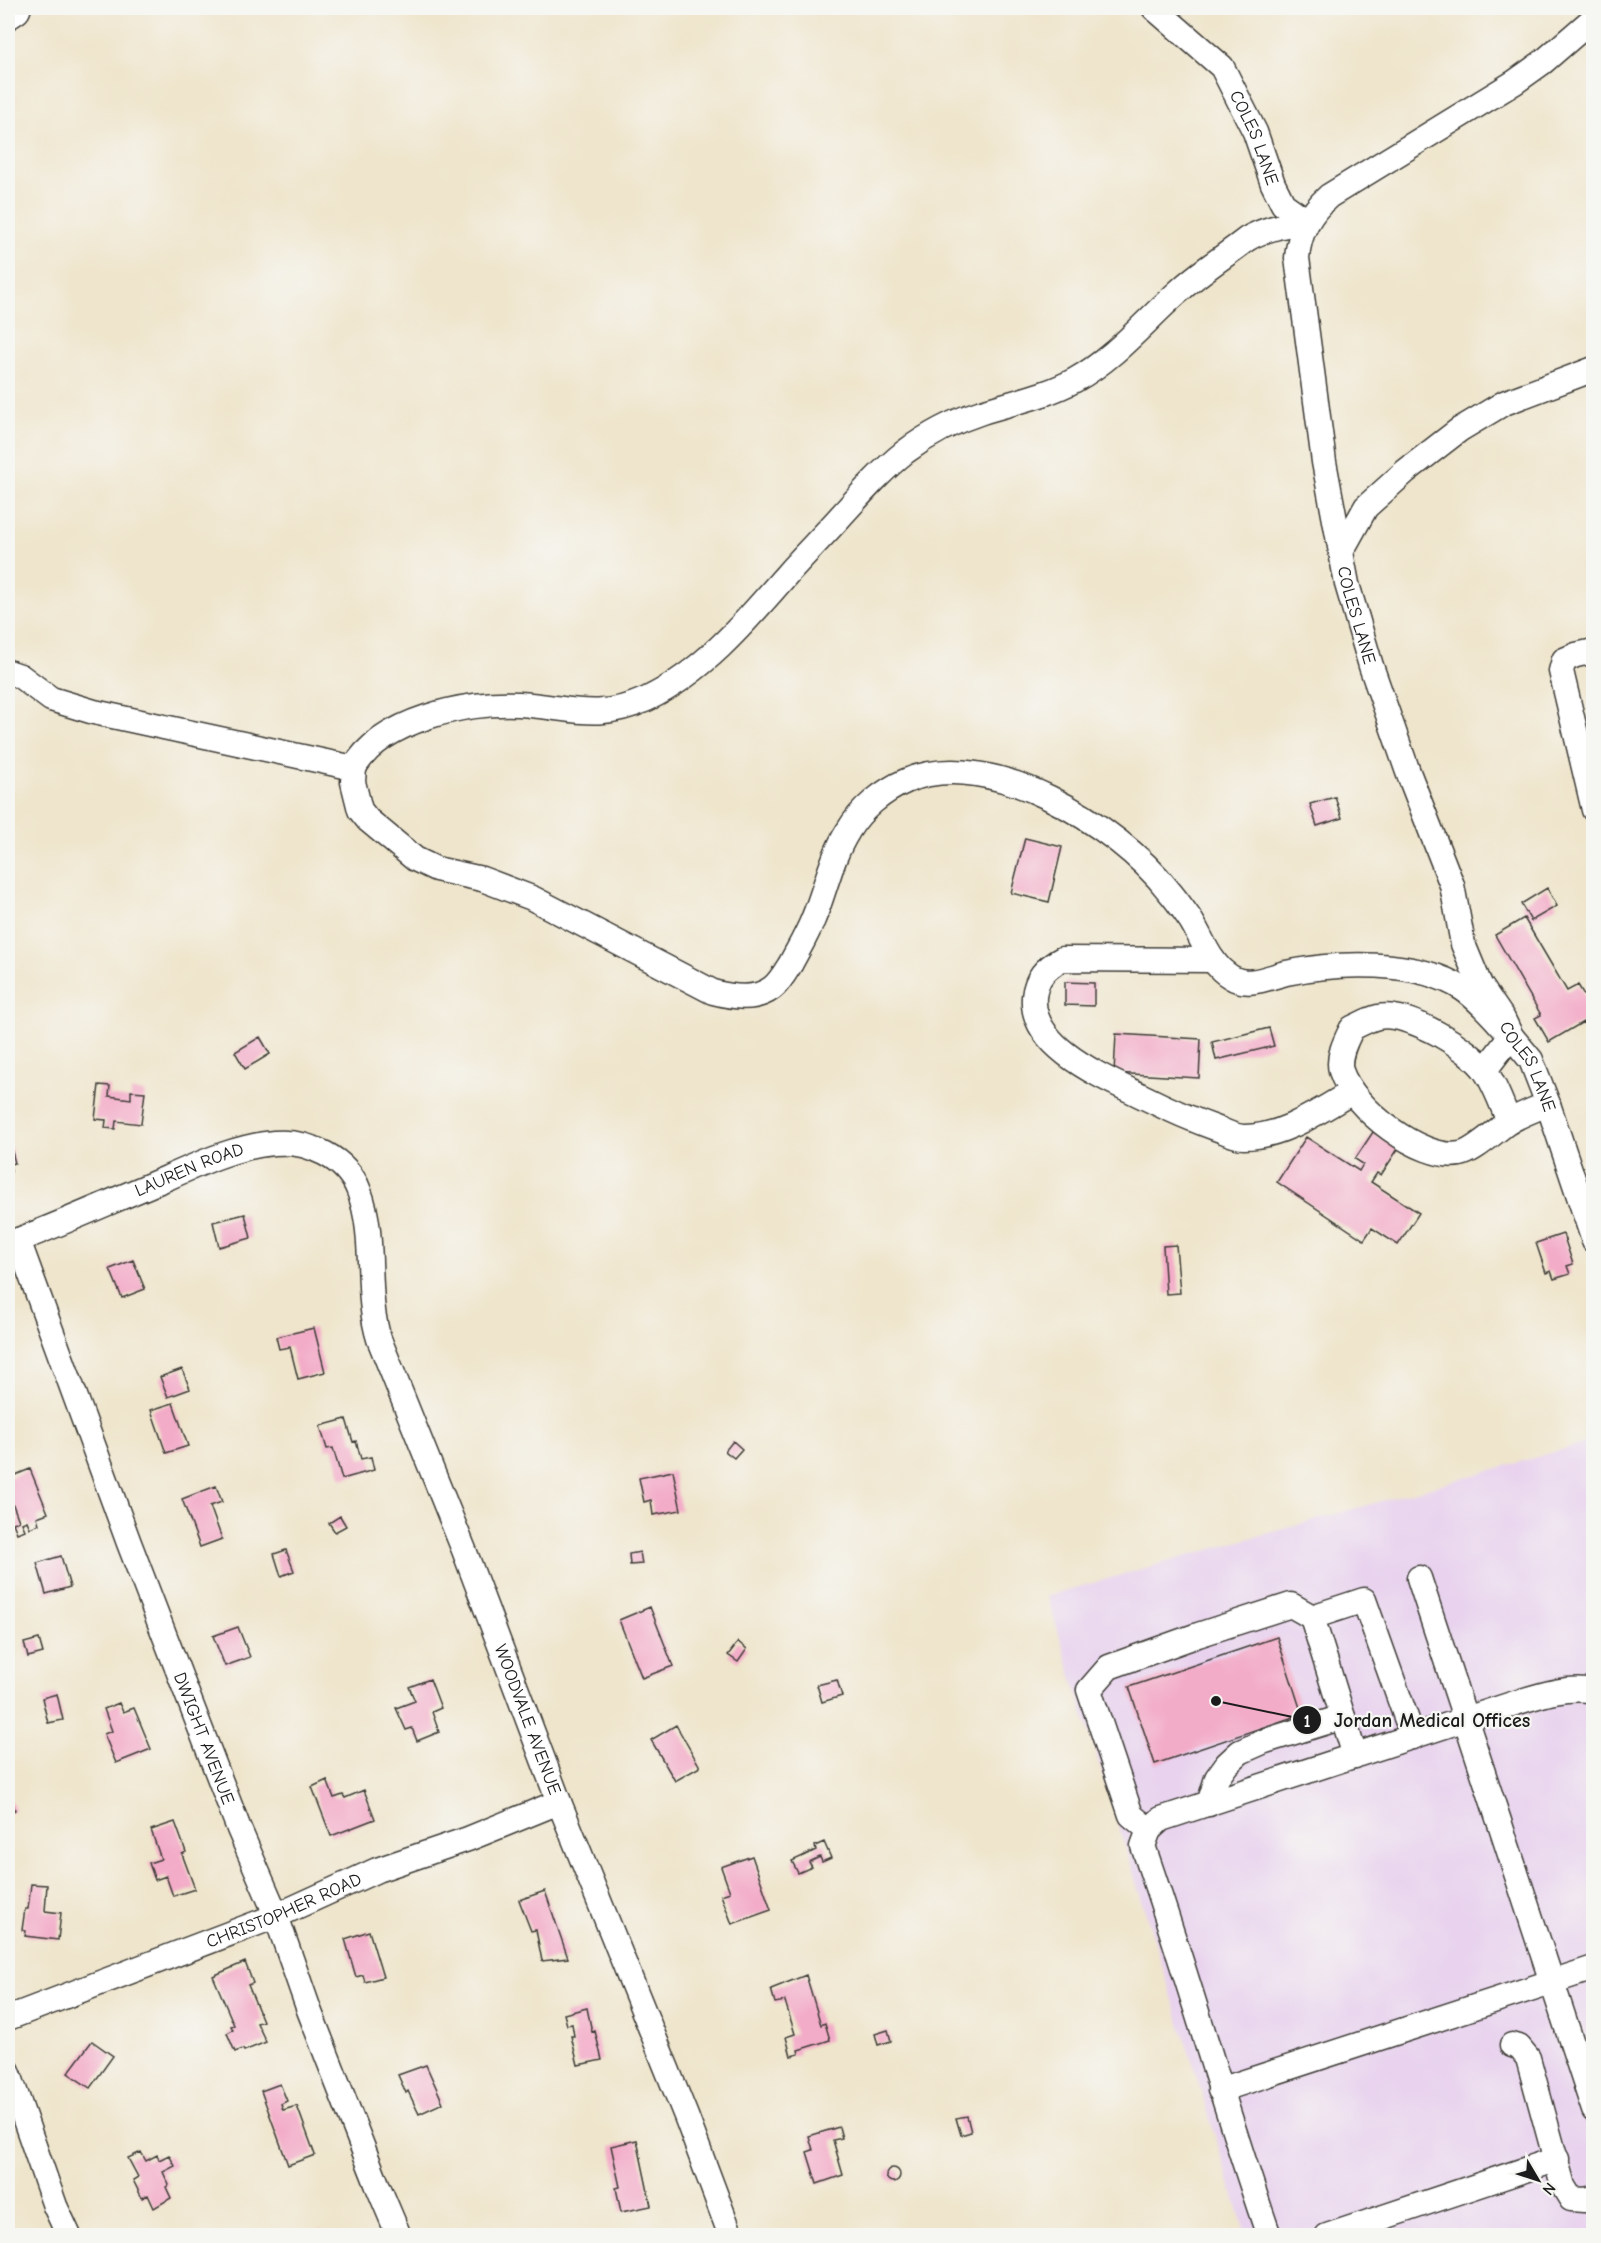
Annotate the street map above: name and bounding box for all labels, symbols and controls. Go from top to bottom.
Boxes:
street label: COLES LANE [1225,87,1283,188]
street label: COLES LANE [1333,565,1380,667]
street label: COLES LANE [1495,1018,1560,1114]
street label: LAUREN ROAD [132,1138,246,1201]
street label: WOODVALE AVENUE [490,1641,566,1798]
street label: DWIGHT AVENUE [169,1669,239,1807]
callout: Jordan Medical Offices [1292,1701,1543,1739]
text: Jordan Medical Offices [1334,1709,1530,1732]
text: 1 [1303,1711,1311,1732]
street label: CHRISTOPHER ROAD [203,1868,365,1952]
north arrow [1508,2150,1568,2210]
text: N [1539,2179,1559,2199]

